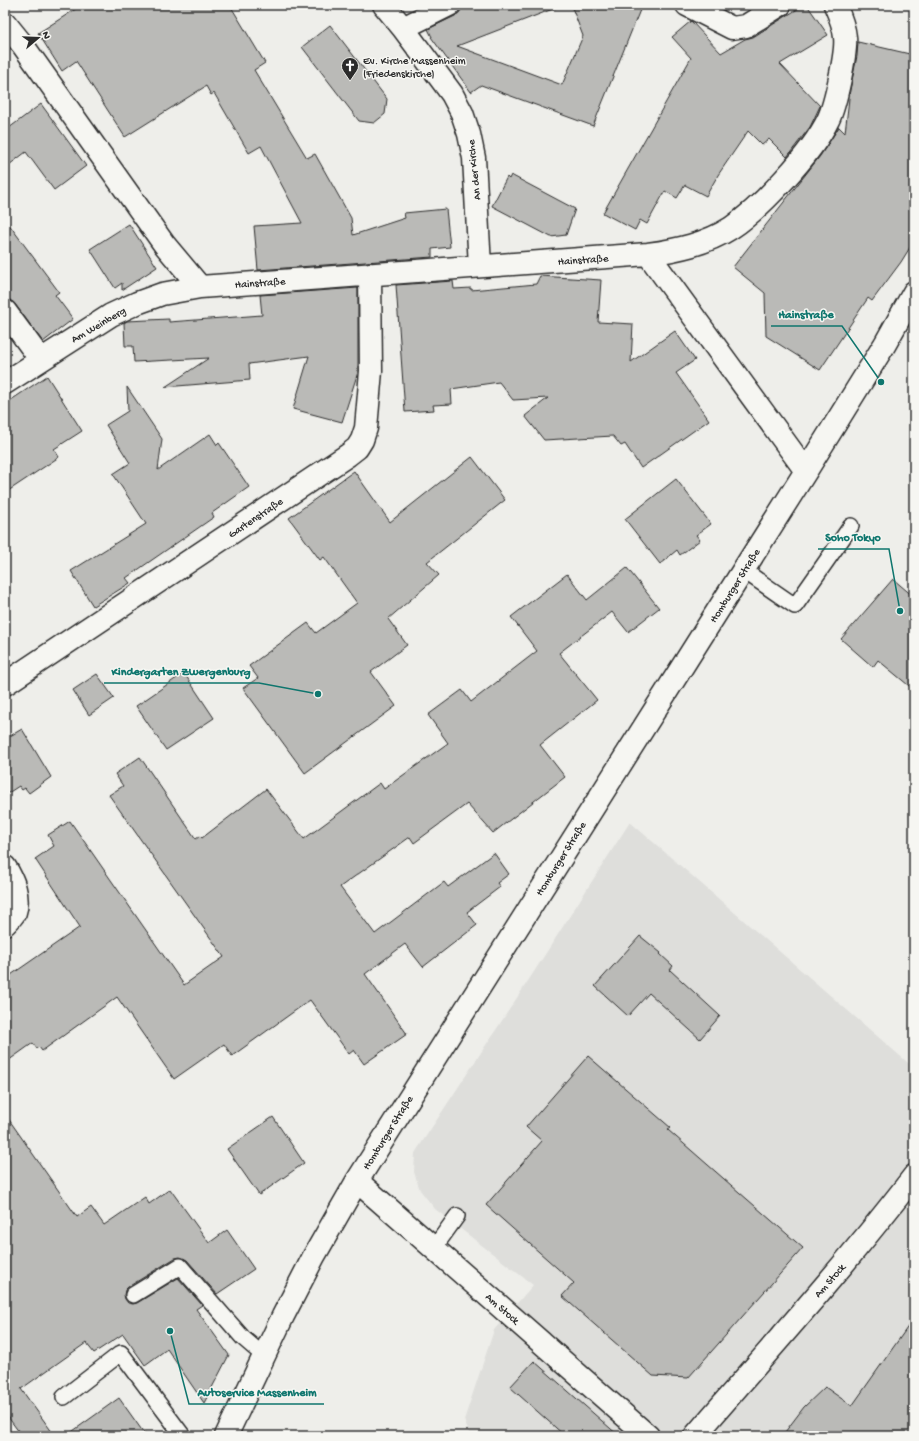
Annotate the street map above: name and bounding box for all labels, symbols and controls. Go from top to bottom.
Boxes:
north arrow [18,18,58,58]
text: N [39,30,52,41]
church icon: Ev. Kirche Massenheim (Friedenskirche) [340,56,360,81]
place label: Ev. Kirche Massenheim (Friedenskirche) [363,56,466,81]
street label: An der Kirche [466,139,484,201]
street label: Hainstraße [557,253,609,269]
street label: Hainstraße [234,276,286,292]
callout: Hainstraße [771,302,842,326]
street label: Am Weinberg [70,305,128,346]
text: Hainstraße [778,309,835,323]
street label: Gartenstraße [227,496,286,541]
callout: Soho Tokyo [818,525,889,549]
text: Soho Tokyo [825,532,882,546]
street label: Homburger Straße [708,547,763,625]
callout: Kindergarten Zwergenburg [104,659,259,683]
text: Kindergarten Zwergenburg [110,666,251,680]
street label: Homburger Straße [534,820,589,898]
street label: Homburger Straße [361,1094,416,1172]
street label: Am Stock [813,1261,849,1301]
street label: Am Stock [482,1292,522,1328]
callout: Autoservice Massenheim [189,1380,324,1404]
text: Autoservice Massenheim [196,1387,317,1401]

